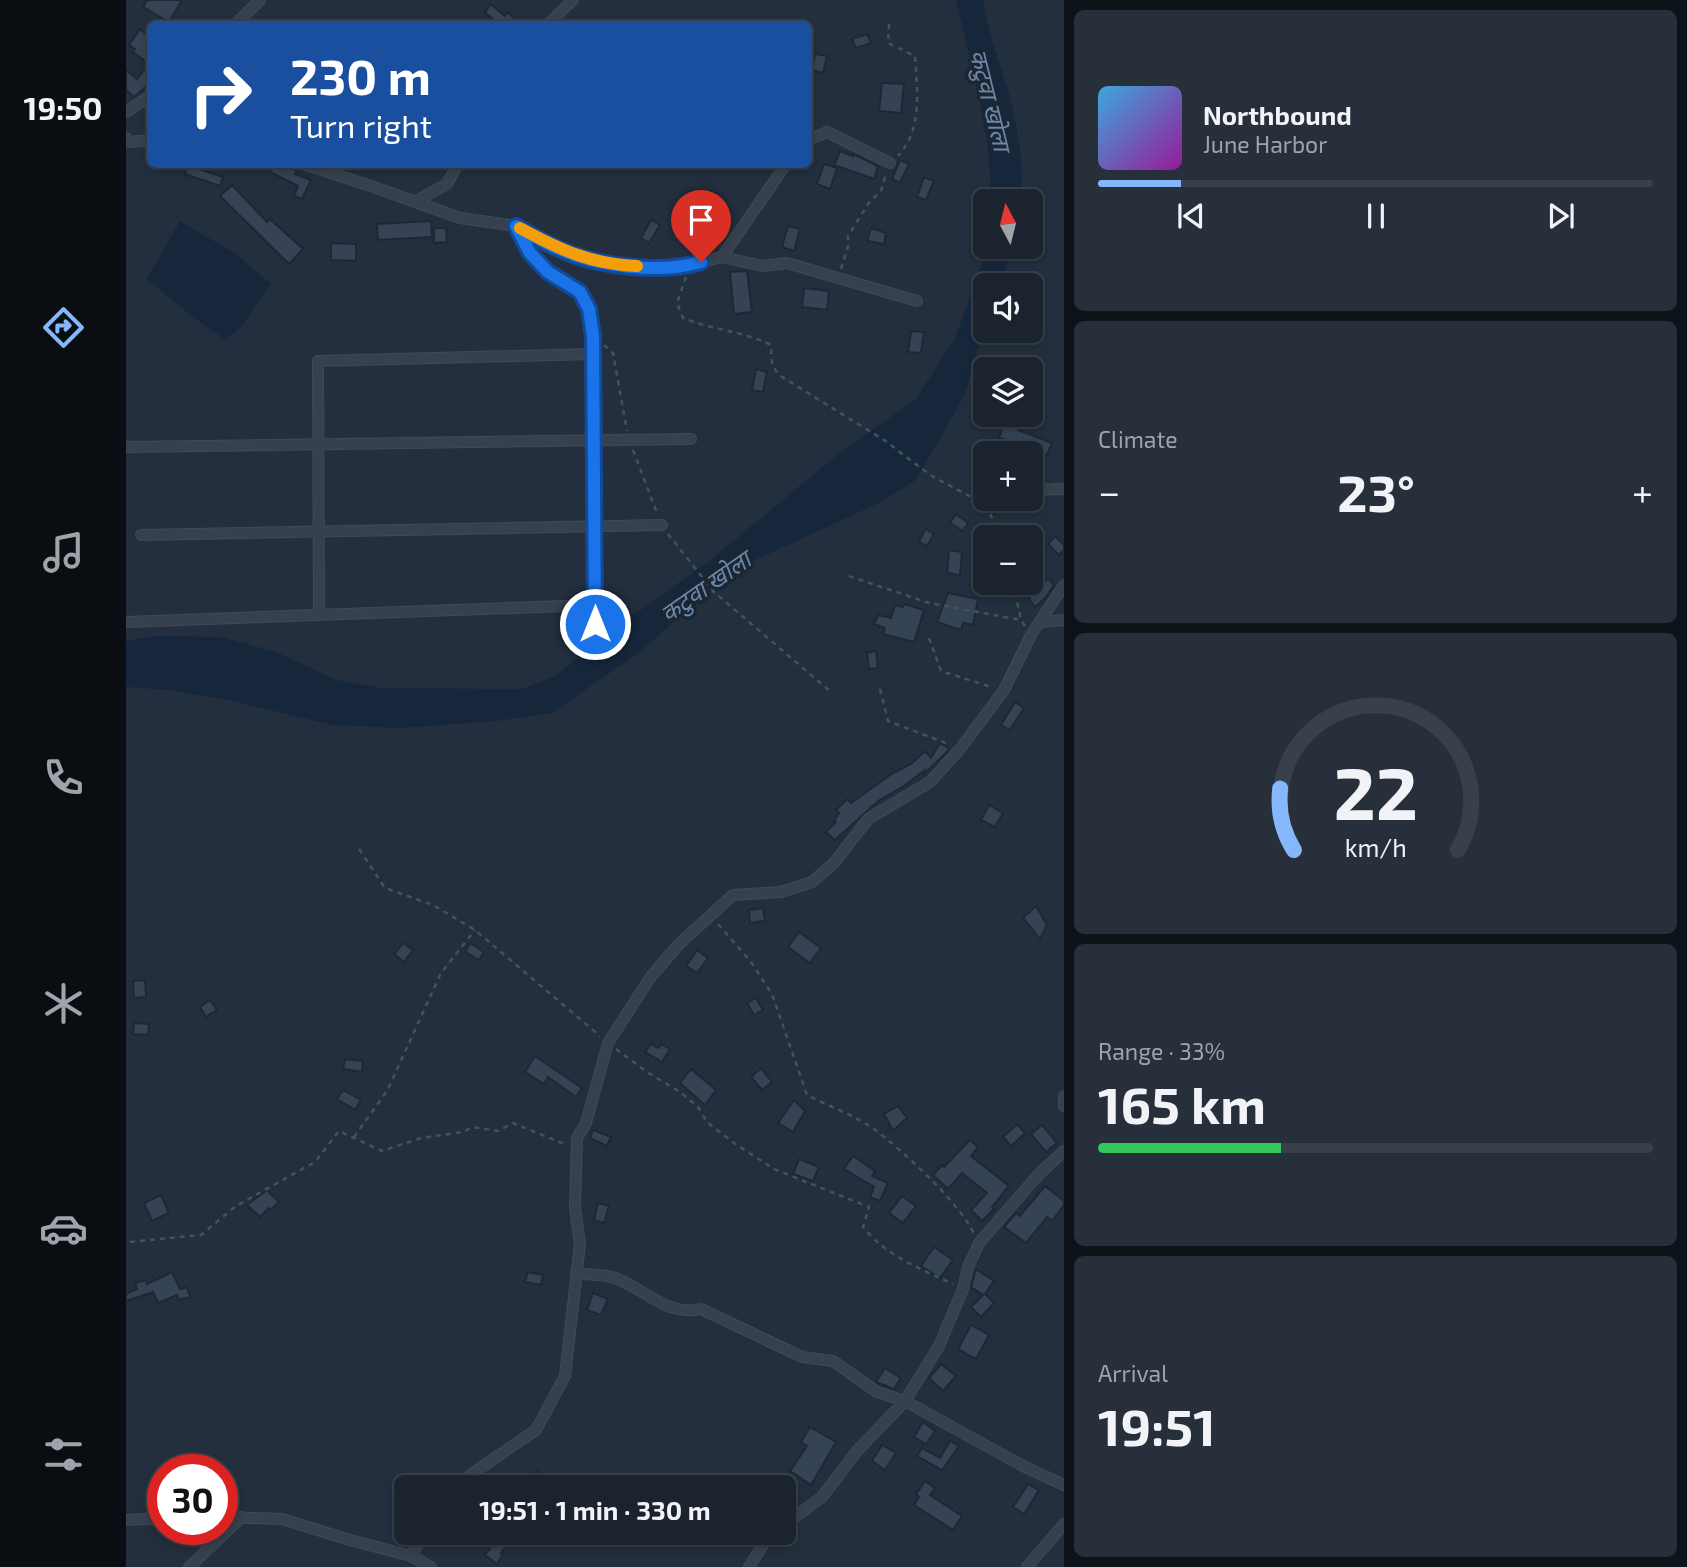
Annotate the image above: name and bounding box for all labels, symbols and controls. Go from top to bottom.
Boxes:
text: 230 m [290,46,431,105]
water label: कटुवा खोला [962,46,1019,159]
icon: right [175,49,266,140]
text: 19:50 [24,88,102,126]
text: Northbound [1203,99,1352,130]
text: Turn right [290,106,432,144]
text: June Harbor [1203,130,1327,158]
north arrow [973,189,1043,259]
map controls [973,189,1043,595]
pin [671,190,731,262]
icon: previous [1172,197,1210,235]
icon: pause [1357,197,1395,235]
icon: next [1542,197,1580,235]
icon: arrive [682,201,720,239]
button: sound [973,273,1043,343]
icon: directions [39,303,88,352]
button: layers [973,357,1043,427]
text: Climate [1098,425,1178,453]
button: + [973,441,1043,511]
text: 23° [1337,460,1415,522]
text: − [1098,468,1120,514]
text: + [1632,468,1653,514]
button: − [973,525,1043,595]
icon: music [39,528,88,577]
water label: कटुवा खोला [654,542,761,629]
position arrow [558,587,632,661]
text: 22 [1333,747,1418,835]
icon: phone [39,753,88,802]
text: km/h [1344,831,1407,861]
icon: climate [39,979,88,1028]
text: Range · 33% [1098,1037,1225,1065]
text: 165 km [1098,1072,1266,1134]
icon: car [39,1204,88,1253]
text: Arrival [1098,1359,1168,1387]
text: 19:51 [1098,1394,1216,1456]
icon: filters [39,1430,88,1479]
speed limit sign: 30 [147,1454,238,1545]
text: 19:51 · 1 min · 330 m [479,1494,711,1525]

